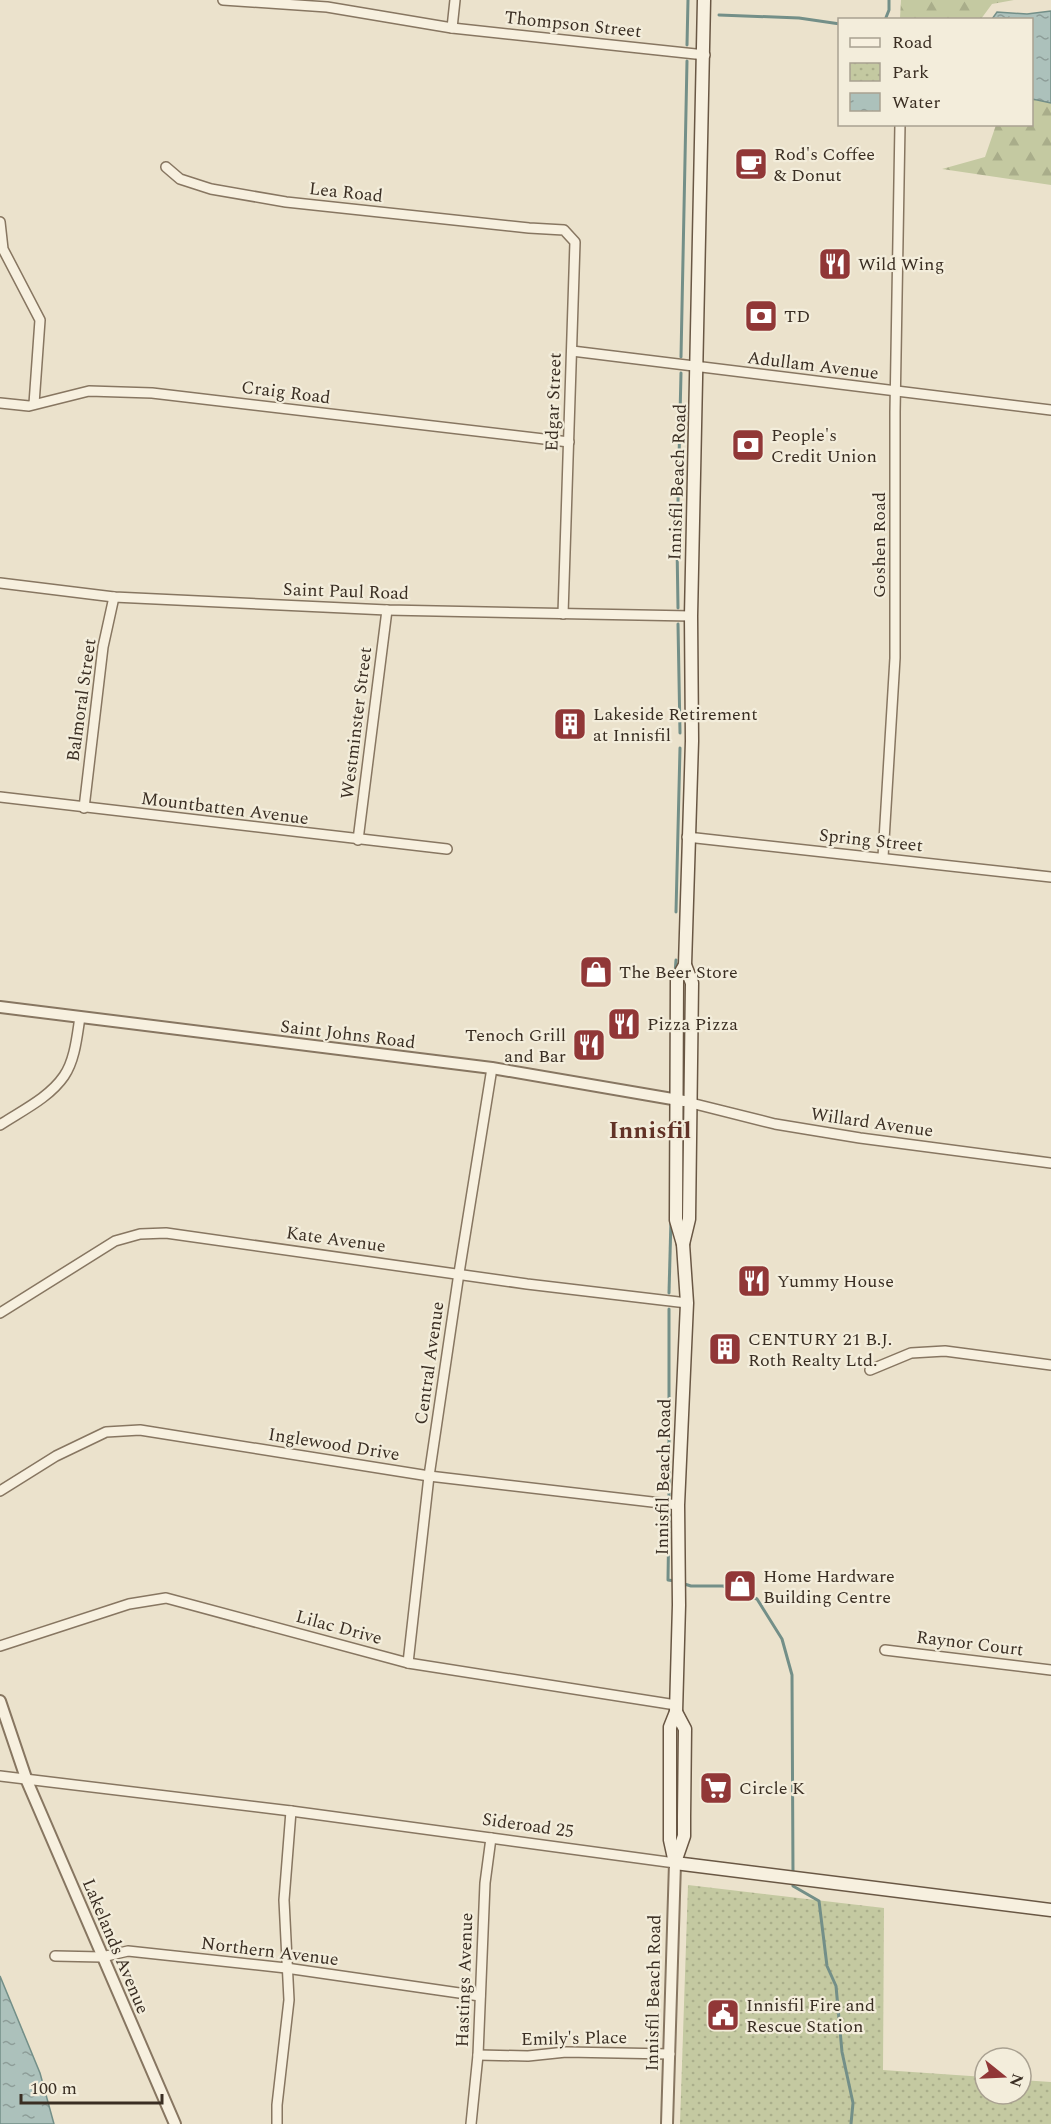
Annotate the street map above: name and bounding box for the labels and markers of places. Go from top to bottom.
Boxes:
place label: Rod's Coffee & Donut [774,141,875,189]
cafe icon: Rod's Coffee & Donut [733,146,769,182]
restaurant icon: Wild Wing [817,246,853,282]
place label: Wild Wing [858,251,944,278]
bank icon: TD [743,298,779,334]
place label: TD [784,303,810,330]
place label: People's Credit Union [771,422,877,470]
bank icon: People's Credit Union [730,427,766,463]
place label: Lakeside Retirement at Innisfil [593,701,758,749]
building icon: Lakeside Retirement at Innisfil [552,706,588,742]
shop icon: The Beer Store [578,954,614,990]
place label: The Beer Store [619,959,738,986]
restaurant icon: Pizza Pizza [606,1006,642,1042]
place label: Pizza Pizza [647,1011,738,1038]
place label: Tenoch Grill and Bar [465,1022,566,1070]
restaurant icon: Tenoch Grill and Bar [571,1027,607,1063]
restaurant icon: Yummy House [736,1263,772,1299]
place label: Yummy House [777,1268,894,1295]
place label: CENTURY 21 B.J. Roth Realty Ltd. [748,1326,892,1374]
building icon: CENTURY 21 B.J. Roth Realty Ltd. [707,1331,743,1367]
place label: Home Hardware Building Centre [763,1563,895,1611]
shop icon: Home Hardware Building Centre [722,1568,758,1604]
supermarket icon: Circle K [698,1770,734,1806]
place label: Circle K [739,1775,805,1802]
place label: Innisfil Fire and Rescue Station [746,1992,875,2040]
public building icon: Innisfil Fire and Rescue Station [705,1997,741,2033]

